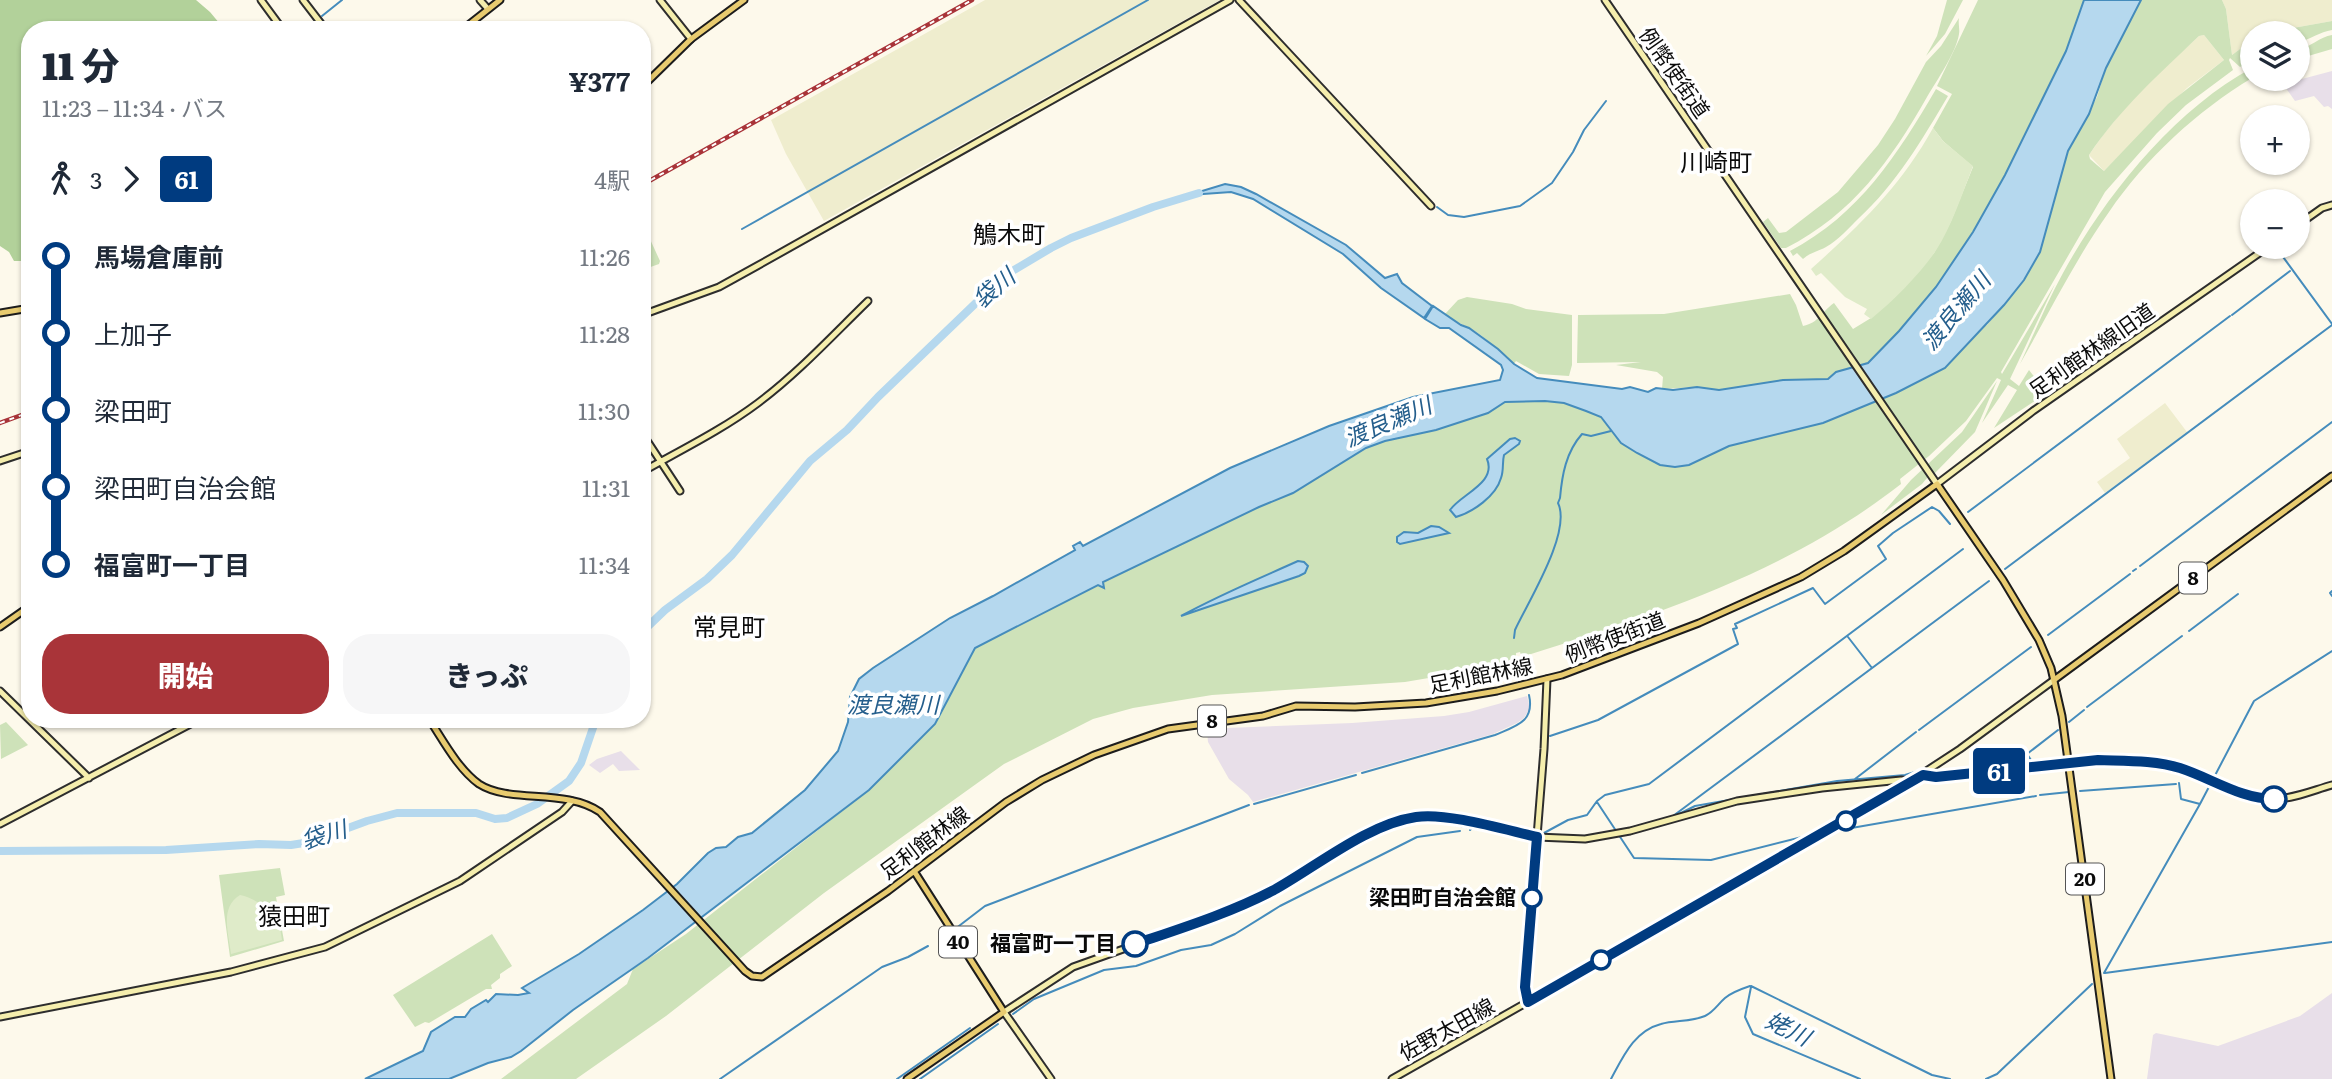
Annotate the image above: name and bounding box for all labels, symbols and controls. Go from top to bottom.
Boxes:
street label: 例幣使街道 [1633,20,1719,123]
map controls [2240,21,2310,259]
button: layers [2240,21,2310,91]
text: 11 分 [42,35,119,92]
text: ¥377 [568,61,630,100]
text: 11:23 – 11:34 · バス [42,90,227,124]
button: + [2240,105,2310,175]
district label: 川崎町 [1680,143,1752,178]
icon: walk [42,160,80,198]
icon: forward [112,160,150,198]
text: 61 [174,161,198,196]
text: 3 [90,162,102,196]
text: 4駅 [594,162,630,196]
button: − [2240,189,2310,259]
district label: 鵤木町 [973,215,1045,250]
text: 馬場倉庫前 [94,236,224,275]
text: 11:26 [580,239,630,273]
water label: 袋川 [964,257,1024,314]
water label: 渡良瀬川 [1912,261,1999,356]
street label: 足利館林線旧道 [2021,294,2160,404]
text: 上加子 [94,313,172,352]
text: 11:28 [580,316,630,350]
water label: 渡良瀬川 [1338,385,1439,454]
text: 梁田町 [94,390,172,429]
text: 11:30 [578,393,630,427]
text: 梁田町自治会館 [94,467,276,506]
text: 11:31 [582,470,630,504]
text: 福富町一丁目 [94,544,250,583]
text: 11:34 [579,547,630,581]
road number: 8 [2179,562,2207,594]
street label: 例幣使街道 [1560,602,1669,669]
district label: 常見町 [693,608,765,643]
button: 開始 [42,634,329,714]
button: きっぷ [343,634,630,714]
street label: 足利館林線 [1426,648,1535,699]
water label: 渡良瀬川 [847,686,942,720]
road number: 8 [1198,706,1226,736]
line badge: 61 [1968,748,2030,794]
text: 61 [1987,753,2011,788]
unlabelled marker [2261,786,2287,812]
street label: 足利館林線 [872,797,975,885]
water label: 袋川 [296,809,353,856]
unlabelled marker [1836,811,1856,831]
road number: 20 [2066,864,2104,894]
place label: 梁田町自治会館 [1369,880,1516,911]
marker: 梁田町自治会館 [1522,888,1542,908]
district label: 猿田町 [258,897,330,932]
road number: 40 [939,926,977,958]
place label: 福富町一丁目 [990,926,1116,957]
marker: 福富町一丁目 [1122,931,1148,957]
unlabelled marker [1591,950,1611,970]
street label: 佐野太田線 [1392,989,1499,1067]
water label: 姥川 [1761,1002,1820,1054]

